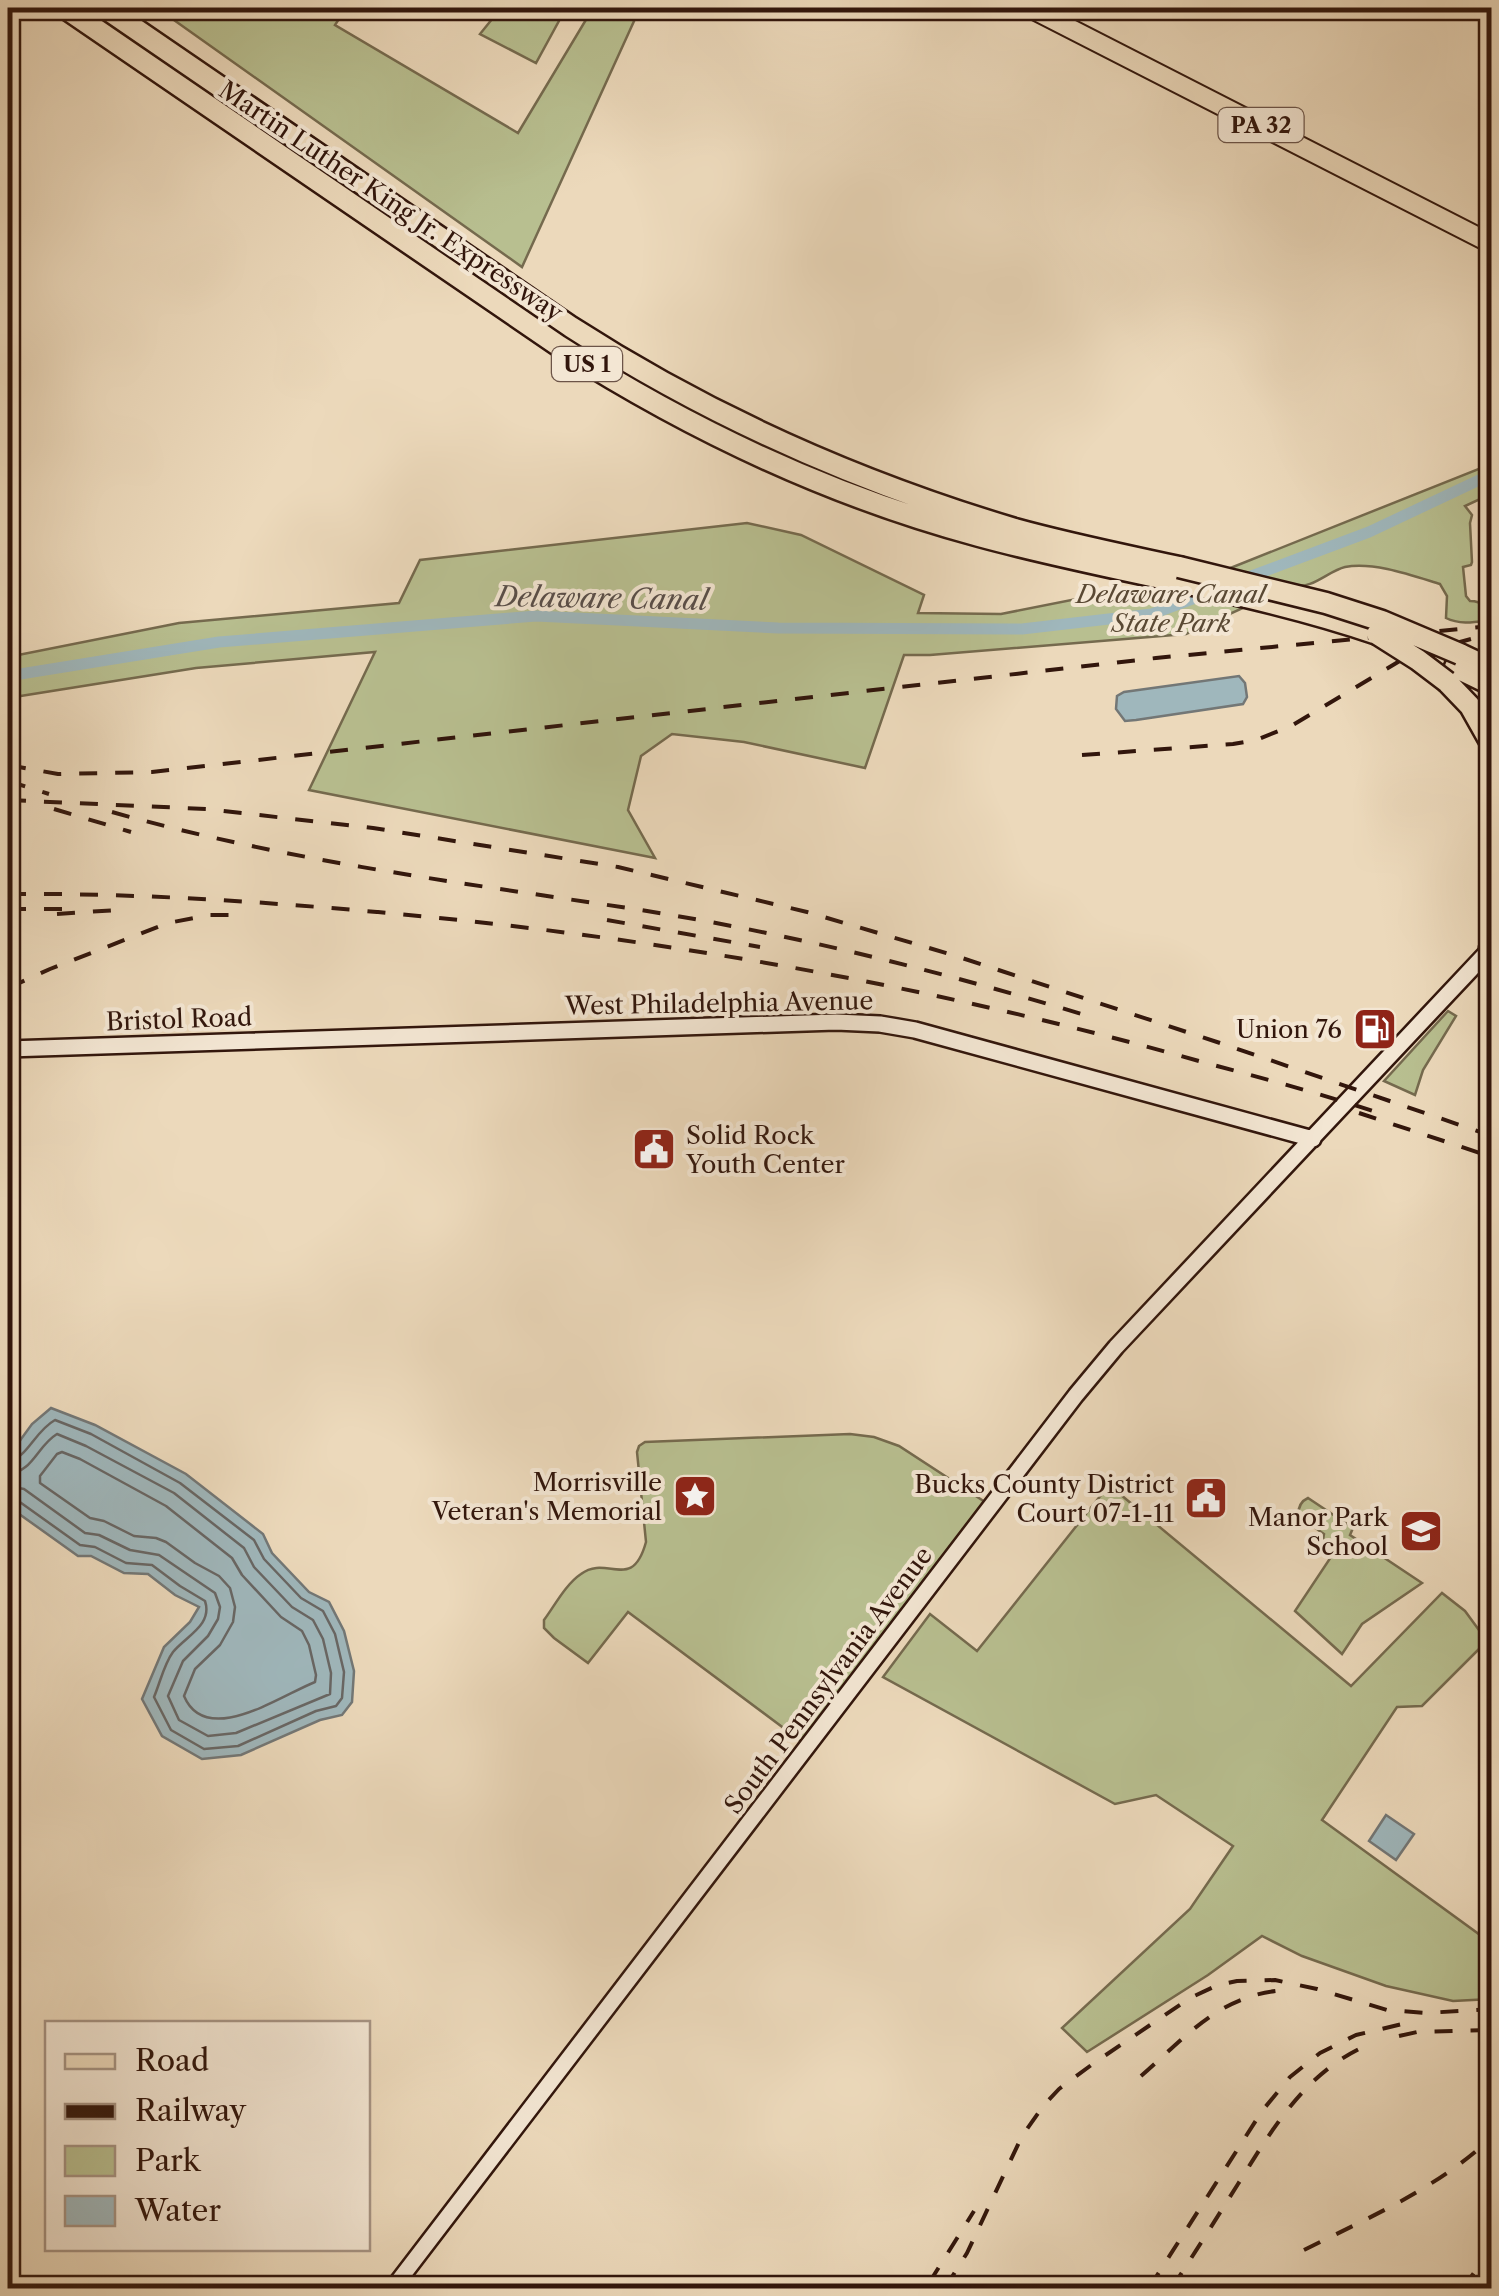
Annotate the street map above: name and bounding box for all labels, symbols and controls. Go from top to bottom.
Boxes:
street label: Martin Luther King Jr. Expressway [213,74,570,329]
road number: PA 32 [1218,108,1304,142]
road number: US 1 [552,347,622,381]
water label: Delaware Canal [493,579,711,617]
park label: Delaware Canal State Park [1074,579,1269,639]
street label: West Philadelphia Avenue [563,985,874,1022]
street label: Bristol Road [105,1001,253,1038]
fuel station icon: Union 76 [1352,1006,1398,1052]
place label: Union 76 [1236,1014,1342,1045]
place label: Solid Rock Youth Center [685,1120,846,1180]
public building icon: Solid Rock Youth Center [631,1126,677,1172]
place label: Morrisville Veteran's Memorial [431,1467,662,1527]
place label: Bucks County District Court 07-1-11 [914,1469,1174,1529]
place icon: Morrisville Veteran's Memorial [672,1473,718,1519]
public building icon: Bucks County District Court 07-1-11 [1183,1475,1229,1521]
place label: Manor Park School [1248,1502,1390,1562]
school or university icon: Manor Park School [1398,1508,1444,1554]
street label: South Pennsylvania Avenue [718,1541,939,1820]
legend [45,2021,370,2251]
text: Road [135,2042,209,2079]
text: Railway [135,2092,247,2129]
text: Park [135,2142,202,2179]
text: Water [134,2192,221,2229]

